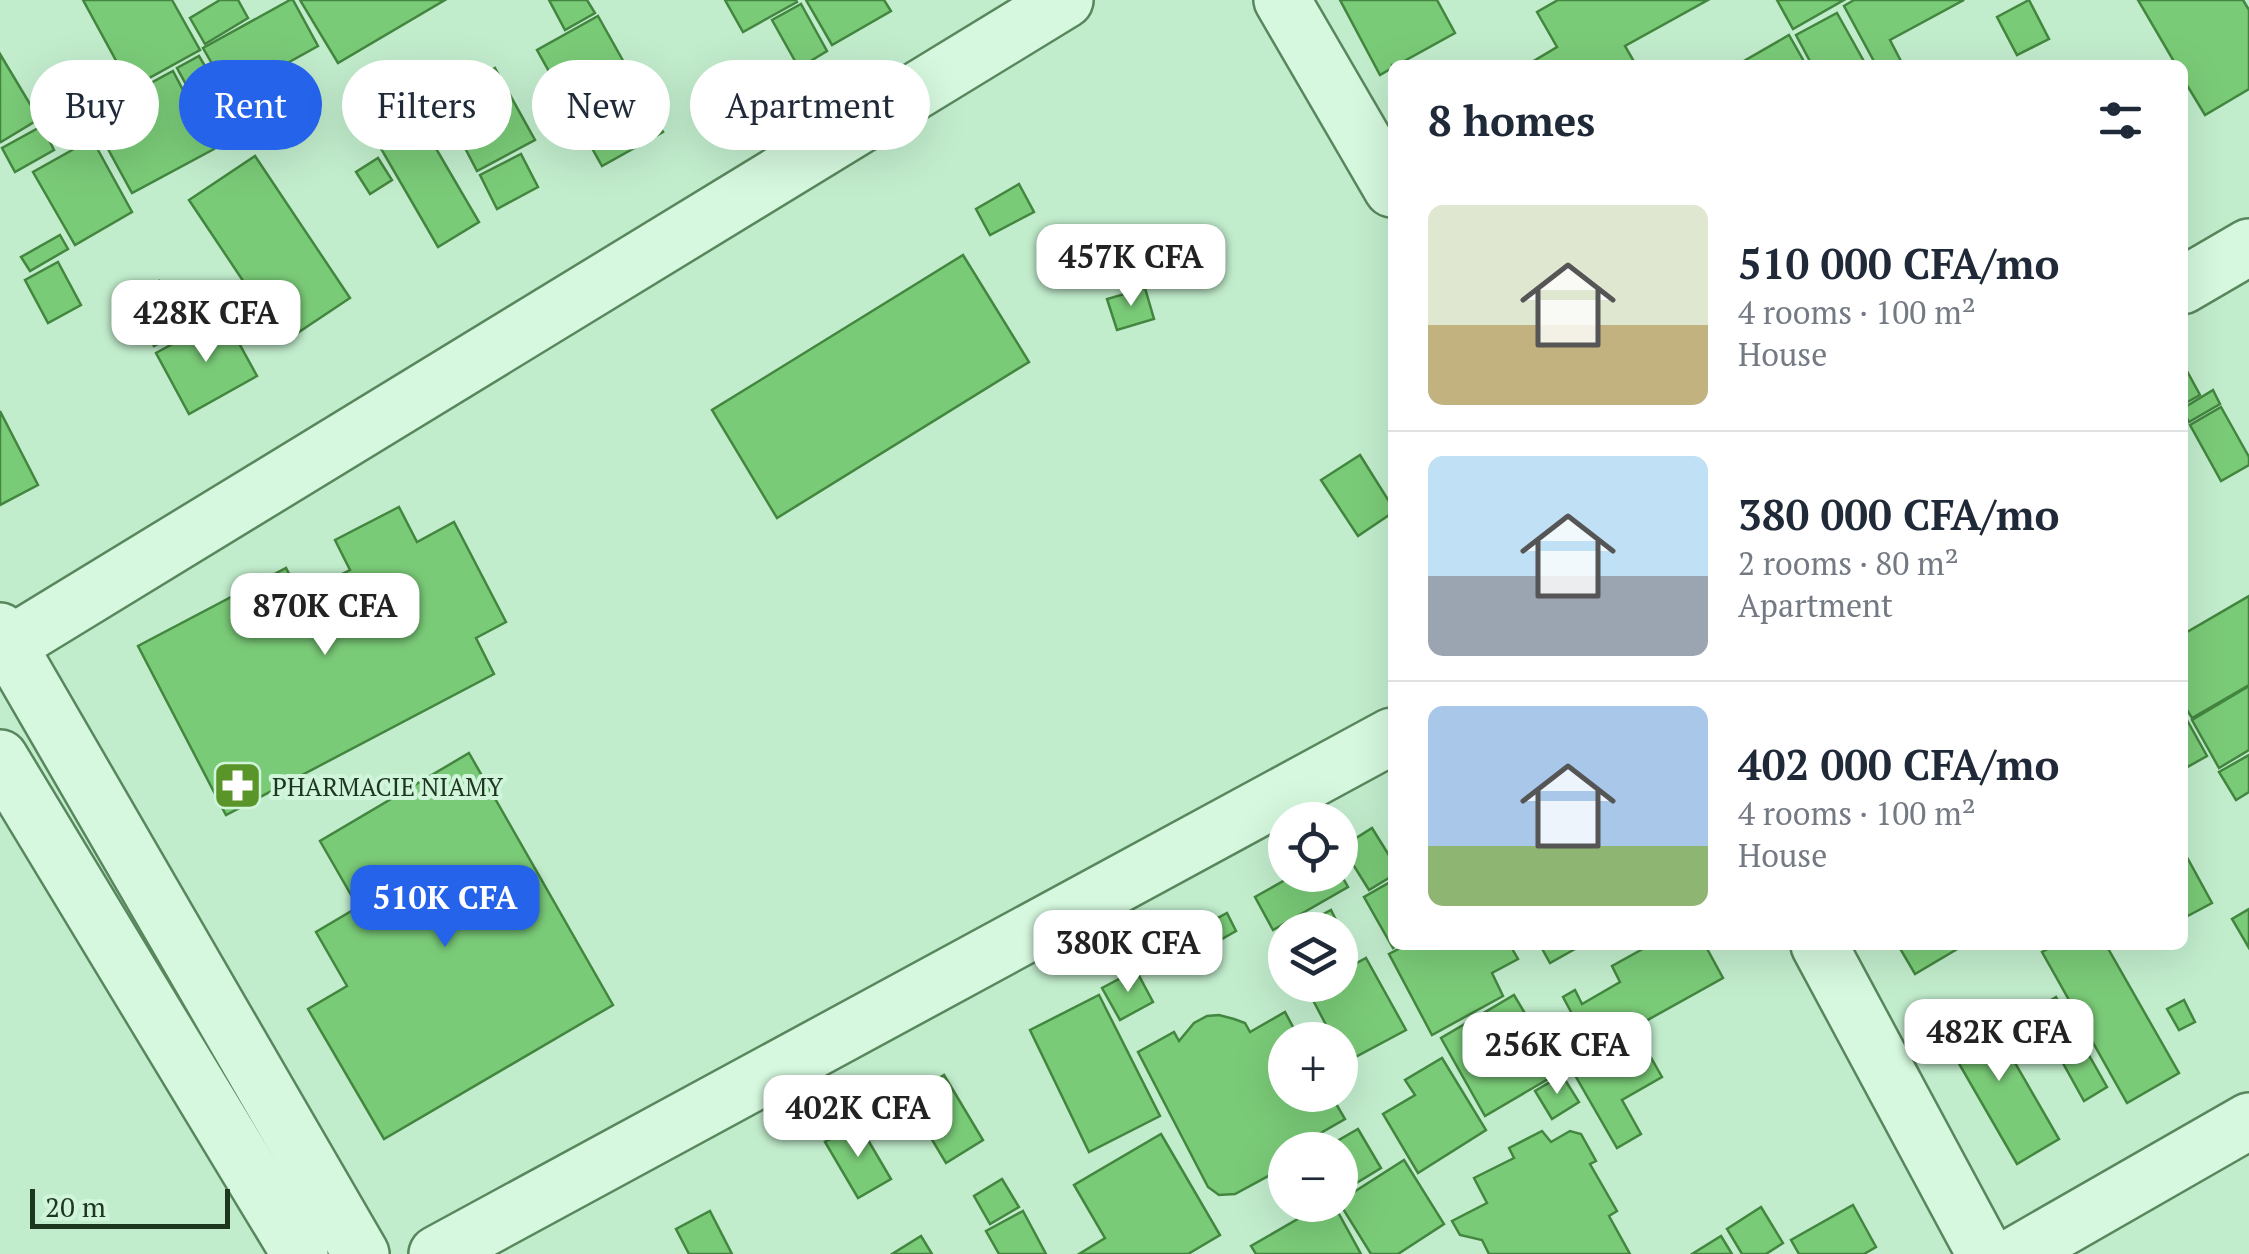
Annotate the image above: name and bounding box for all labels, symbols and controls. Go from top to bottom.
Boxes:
chip: Buy [30,60,159,150]
chip: Rent [179,60,322,150]
chip: Filters [342,60,512,150]
chip: New [532,60,670,150]
chip: Apartment [690,60,930,150]
text: 8 homes [1428,92,1595,148]
icon: filters [2093,93,2148,148]
pin: 457K CFA [1028,224,1234,309]
text: 457K CFA [1058,235,1204,277]
text: 510 000 CFA/mo [1738,235,2059,291]
icon: home [1508,245,1628,365]
pin: 428K CFA [103,280,309,365]
text: 428K CFA [133,291,279,333]
text: 4 rooms · 100 m² [1738,291,1976,333]
text: House [1738,333,1827,375]
text: 380 000 CFA/mo [1738,486,2059,542]
icon: home [1508,496,1628,616]
text: 2 rooms · 80 m² [1738,542,1959,584]
pin: 870K CFA [222,573,428,658]
text: 870K CFA [252,584,398,626]
text: Apartment [1738,584,1893,626]
text: 402 000 CFA/mo [1738,736,2059,792]
icon: home [1508,746,1628,866]
pharmacy icon: PHARMACIE NIAMY [211,760,263,812]
place label: PHARMACIE NIAMY [272,770,504,803]
text: 4 rooms · 100 m² [1738,792,1976,834]
map controls [1268,802,1358,1222]
button: locate [1268,802,1358,892]
text: House [1738,834,1827,876]
pin: 510K CFA [342,865,548,950]
text: 510K CFA [372,876,518,918]
pin: 380K CFA [1025,910,1231,995]
button: layers [1268,912,1358,1002]
text: 380K CFA [1055,921,1201,963]
pin: 482K CFA [1896,999,2102,1084]
text: 482K CFA [1926,1010,2072,1052]
pin: 256K CFA [1454,1012,1660,1097]
button: + [1268,1022,1358,1112]
text: 256K CFA [1484,1023,1630,1065]
pin: 402K CFA [755,1075,961,1160]
text: 402K CFA [785,1086,931,1128]
button: − [1268,1132,1358,1222]
scale bar [30,1184,230,1228]
text: 20 m [45,1188,106,1225]

